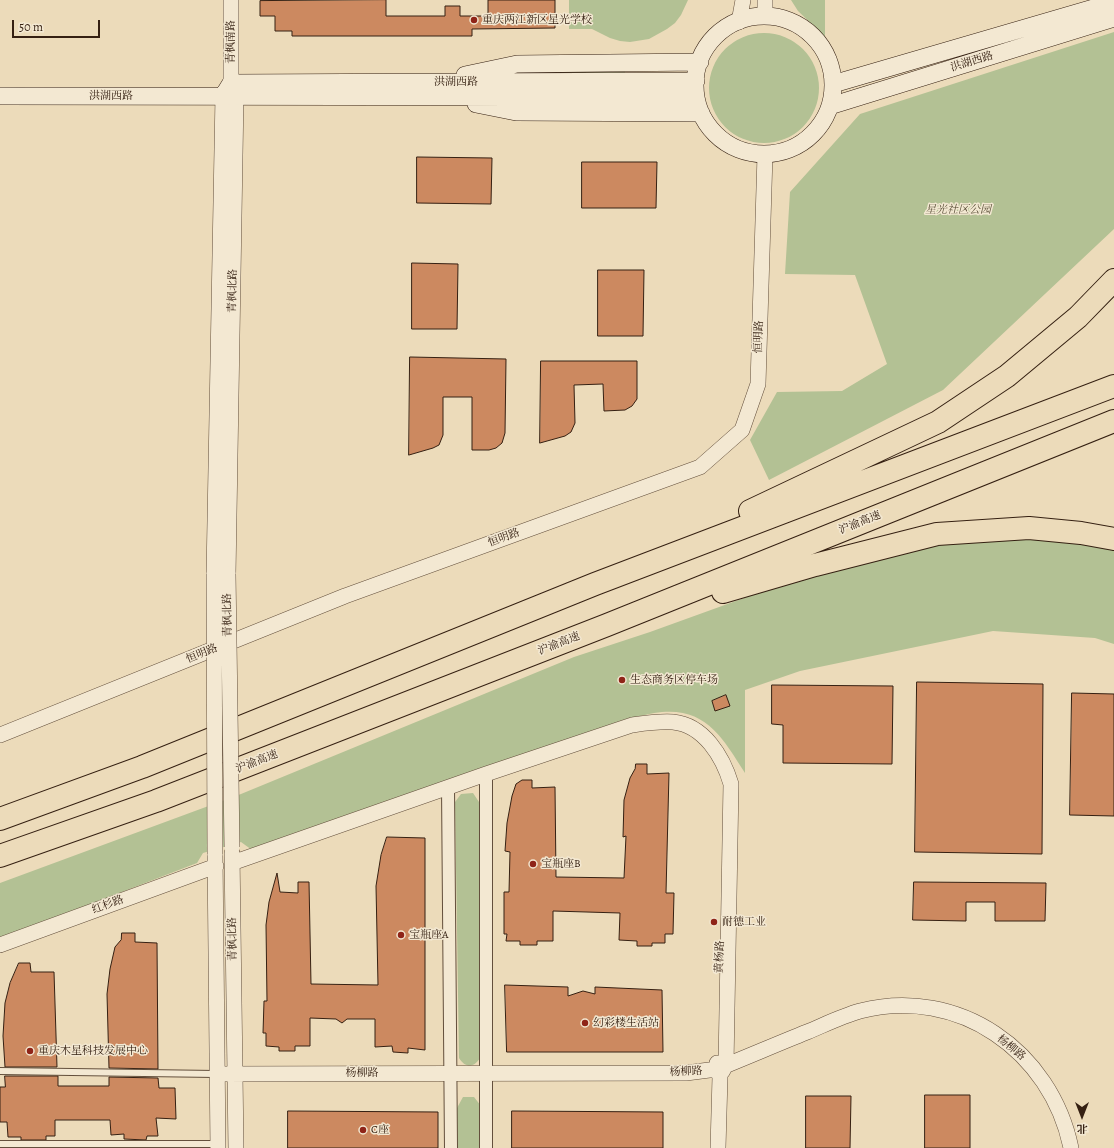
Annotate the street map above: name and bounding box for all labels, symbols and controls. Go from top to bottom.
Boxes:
scale bar [14,12,102,38]
place label: 重庆两江新区星光学校 [482,13,592,27]
marker: 重庆两江新区星光学校 [469,15,479,25]
text: 50 m [19,19,43,35]
street label: 青枫南路 [224,20,238,64]
street label: 洪湖西路 [949,49,995,75]
street label: 洪湖西路 [434,75,478,89]
street label: 洪湖西路 [89,89,133,103]
park label: 星光社区公园 [925,203,991,217]
street label: 青枫北路 [226,269,240,313]
street label: 恒明路 [752,320,766,354]
street label: 沪渝高速 [837,509,883,537]
street label: 恒明路 [486,526,522,550]
street label: 青枫北路 [221,593,235,637]
street label: 沪渝高速 [536,630,582,658]
street label: 恒明路 [184,642,220,666]
place label: 生态商务区停车场 [630,673,718,687]
marker: 生态商务区停车场 [617,675,627,685]
street label: 沪渝高速 [234,748,280,776]
place label: 宝瓶座B [541,857,581,871]
marker: 宝瓶座B [528,859,538,869]
street label: 红杉路 [90,893,126,917]
place label: 耐德工业 [722,915,766,929]
street label: 青枫北路 [226,917,240,961]
marker: 耐德工业 [709,917,719,927]
place label: 宝瓶座A [409,928,448,942]
marker: 宝瓶座A [396,930,406,940]
street label: 黄杨路 [713,940,727,974]
place label: 幻彩楼生活站 [593,1016,659,1030]
marker: 幻彩楼生活站 [580,1018,590,1028]
street label: 杨柳路 [994,1032,1028,1064]
place label: 重庆木星科技发展中心 [38,1044,148,1058]
marker: 重庆木星科技发展中心 [25,1046,35,1056]
street label: 杨柳路 [669,1065,703,1079]
street label: 杨柳路 [346,1066,378,1080]
north arrow [1062,1096,1102,1136]
text: 北 [1077,1121,1088,1136]
place label: C座 [371,1123,389,1137]
marker: C座 [358,1125,368,1135]

